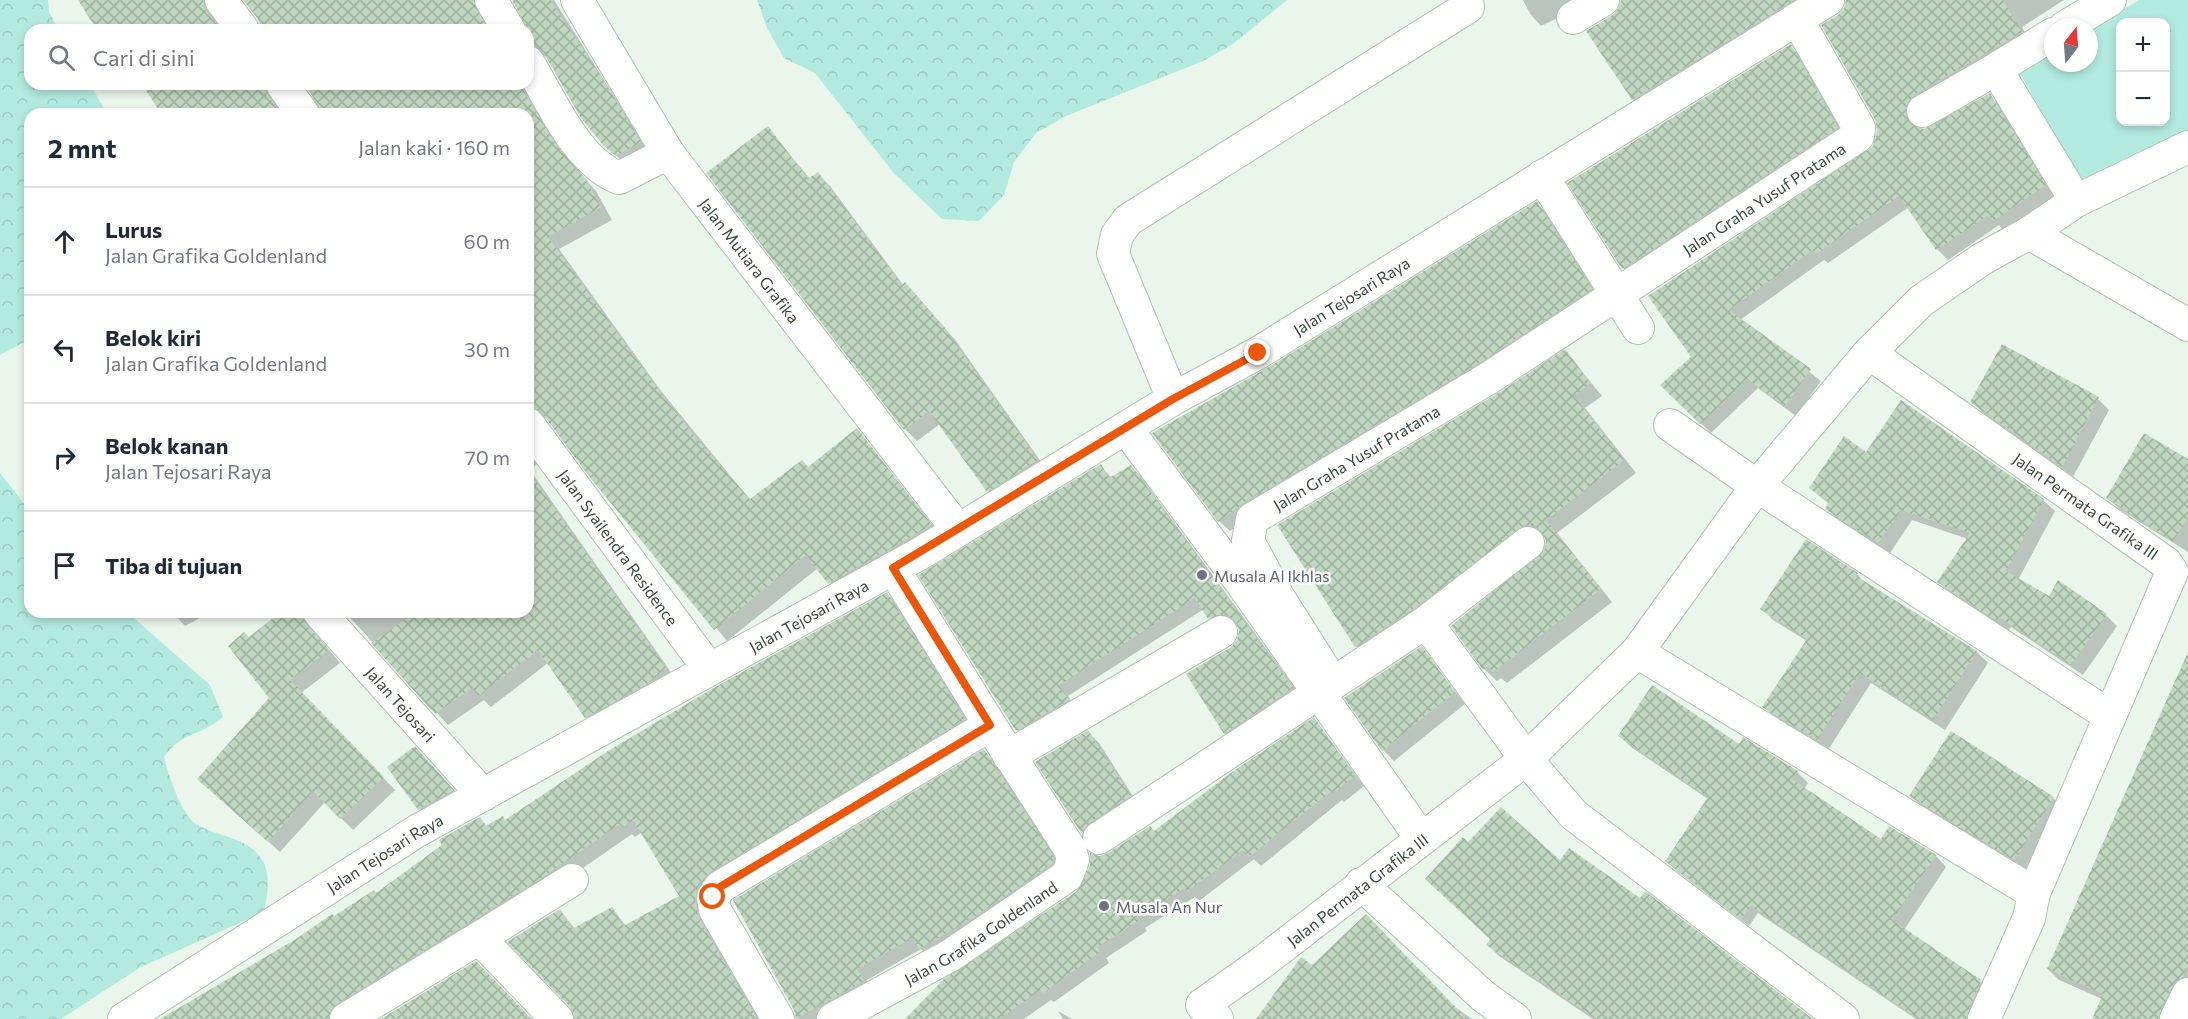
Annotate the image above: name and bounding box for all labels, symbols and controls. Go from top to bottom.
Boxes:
north arrow [2044,18,2098,72]
map controls [2116,18,2170,126]
button: + [2116,18,2170,72]
search box [24,24,534,90]
icon: search [45,41,78,74]
text: Cari di sini [93,44,195,71]
button: − [2116,72,2170,126]
text: 2 mnt [48,132,116,163]
text: Jalan kaki · 160 m [358,135,510,159]
street label: Jalan Graha Yusuf Pratama [1679,138,1848,258]
street label: Jalan Mutiara Grafika [696,194,804,326]
text: Lurus [105,216,162,243]
icon: ahead [48,225,81,258]
text: 60 m [464,229,510,253]
text: Jalan Grafika Goldenland [105,243,327,267]
street label: Jalan Tejosari Raya [1289,252,1413,339]
text: Belok kiri [105,324,201,351]
icon: left [48,333,81,366]
text: 30 m [464,337,510,361]
route end [1244,339,1270,365]
text: Jalan Grafika Goldenland [105,351,327,375]
street label: Jalan Graha Yusuf Pratama [1269,400,1443,514]
text: Belok kanan [105,432,228,459]
icon: right [48,441,81,474]
text: 70 m [465,445,510,469]
street label: Jalan Permata Grafika III [2010,449,2162,563]
text: Jalan Tejosari Raya [105,459,272,483]
street label: Jalan Syailendra Residence [555,465,683,629]
icon: arrive [48,549,81,582]
text: Tiba di tujuan [105,552,242,579]
place label: Musala Al Ikhlas [1214,566,1330,585]
marker: Musala Al Ikhlas [1195,568,1209,582]
street label: Jalan Tejosari Raya [745,575,871,656]
street label: Jalan Tejosari [362,662,440,745]
street label: Jalan Tejosari Raya [323,809,446,896]
street label: Jalan Permata Grafika III [1283,829,1431,950]
street label: Jalan Grafika Goldenland [901,876,1060,988]
route start [699,883,725,909]
place label: Musala An Nur [1116,897,1223,916]
marker: Musala An Nur [1097,899,1111,913]

